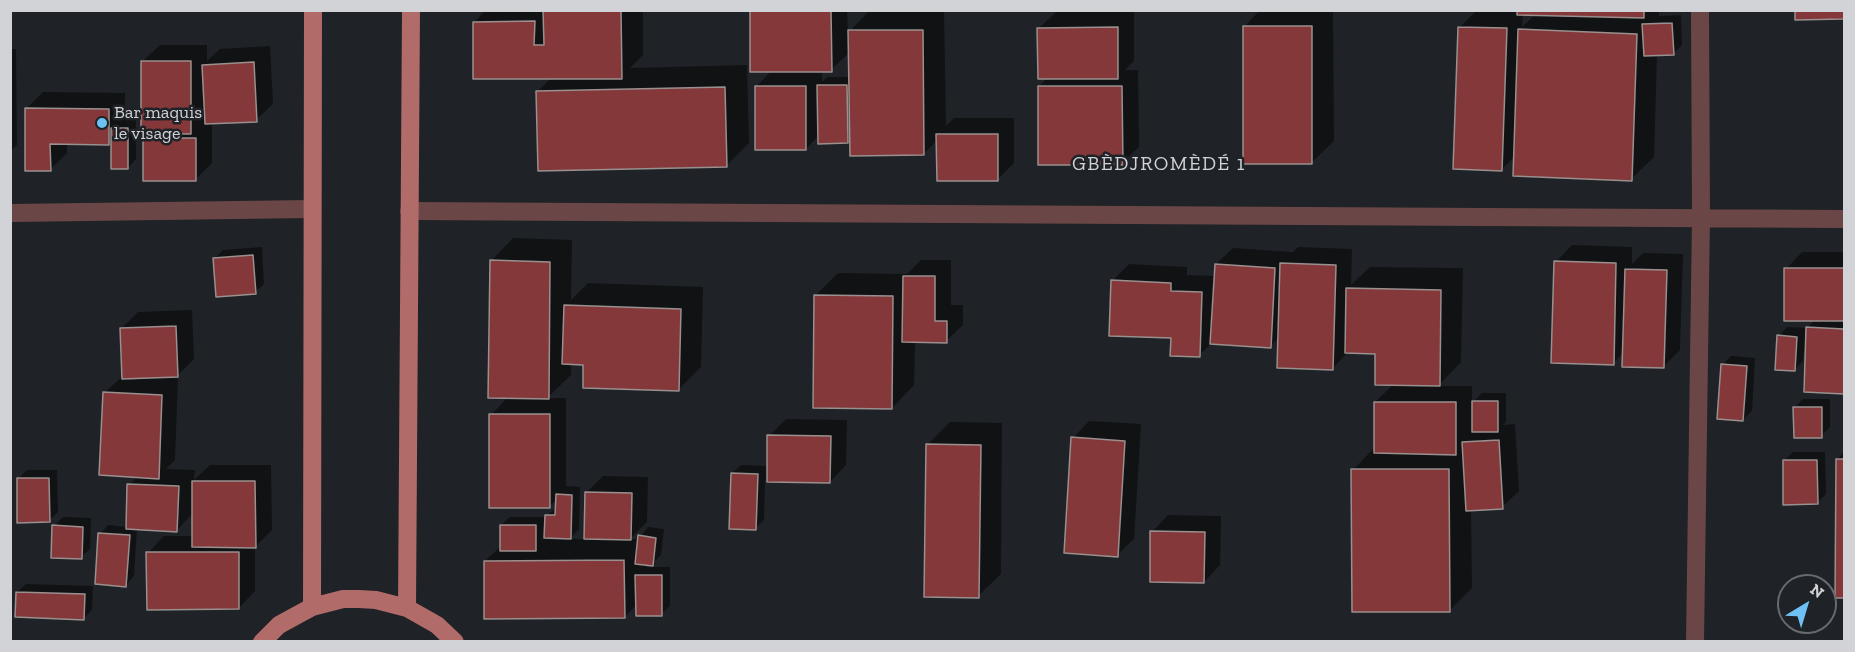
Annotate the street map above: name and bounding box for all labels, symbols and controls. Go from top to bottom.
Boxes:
place label: Bar maquis le visage [114,102,202,144]
marker: Bar maquis le visage [95,116,109,130]
district label: GBÈDJROMÈDÉ 1 [1072,152,1246,176]
north arrow [1777,574,1837,634]
text: N [1807,580,1828,602]

